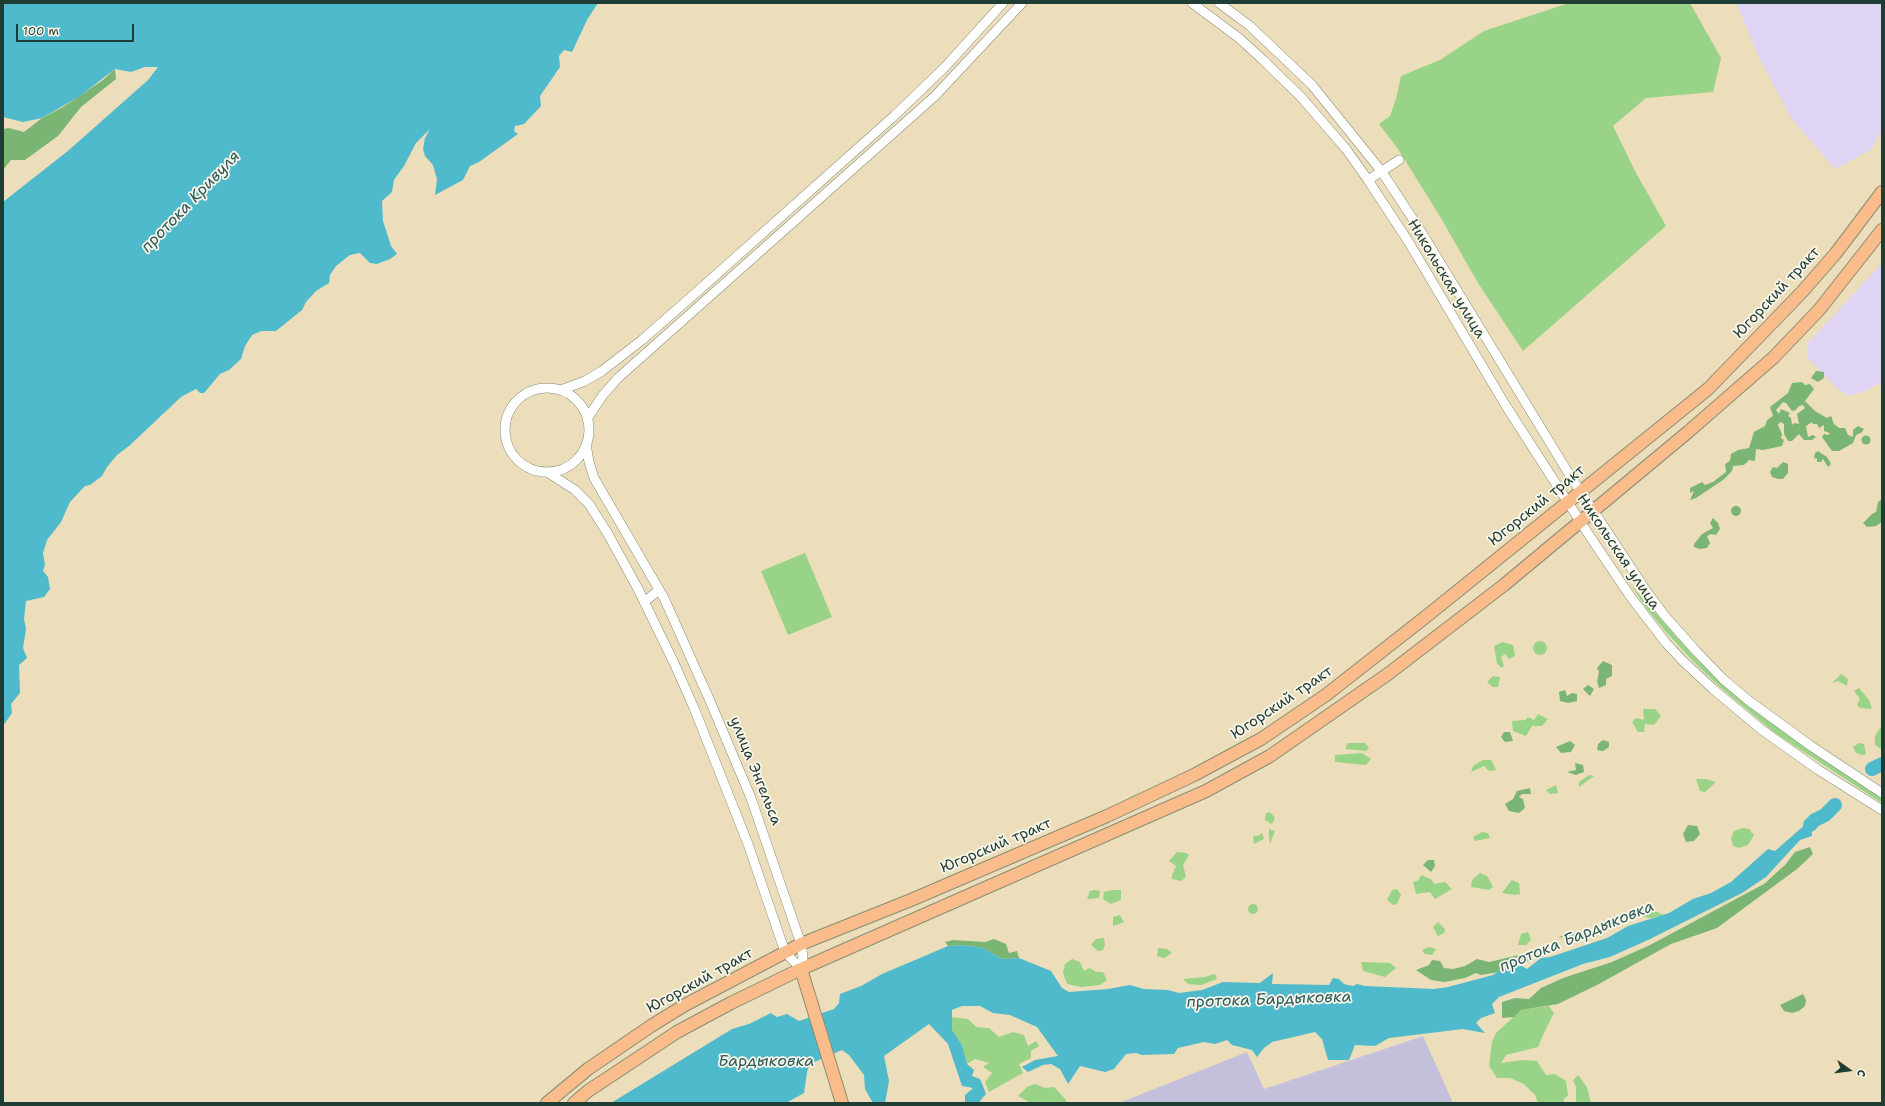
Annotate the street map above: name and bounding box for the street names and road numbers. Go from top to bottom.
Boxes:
street label: Никольская улица [1403,216,1489,342]
street label: Югорский тракт [1730,244,1824,342]
street label: Югорский тракт [1485,462,1589,550]
street label: Никольская улица [1572,491,1664,613]
street label: Югорский тракт [1228,662,1336,744]
street label: улица Энгельса [725,714,785,828]
street label: Югорский тракт [938,815,1054,877]
street label: Югорский тракт [644,944,756,1018]

